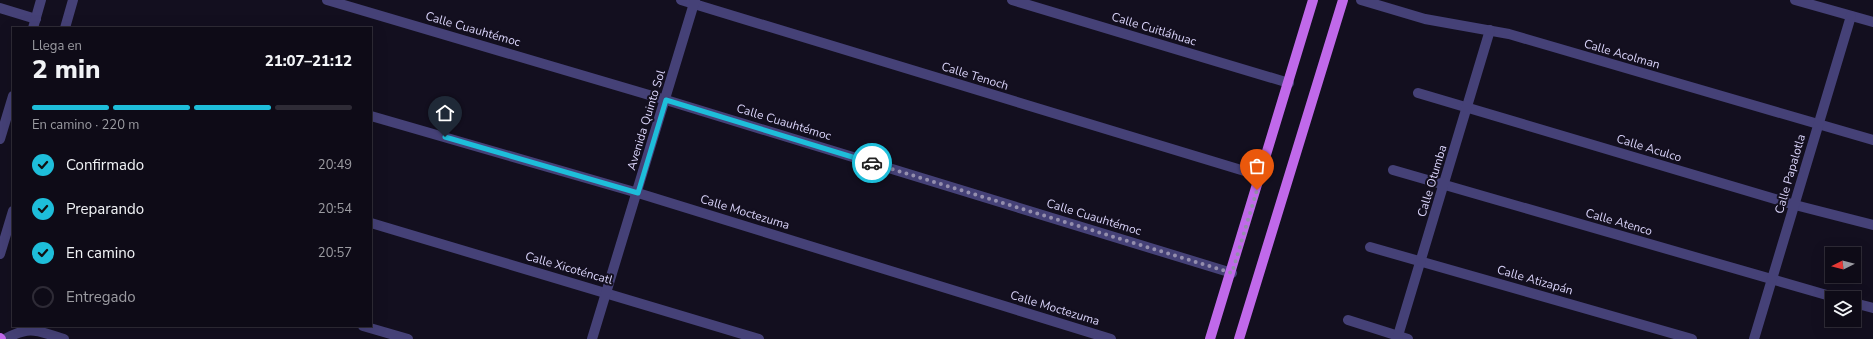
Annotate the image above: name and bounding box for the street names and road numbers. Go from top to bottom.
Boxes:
street label: Calle Cuauhtémoc [424,8,523,50]
street label: Calle Cuitláhuac [1110,9,1199,50]
street label: Calle Acolman [1582,35,1662,73]
street label: Calle Tenoch [940,58,1010,94]
street label: Avenida Quinto Sol [623,68,669,172]
street label: Calle Cuauhtémoc [735,100,834,144]
street label: Calle Aculco [1614,131,1684,166]
street label: Calle Papalotla [1771,132,1809,216]
street label: Calle Otumba [1413,143,1451,219]
street label: Calle Moctezuma [698,191,792,233]
street label: Calle Cuauhtémoc [1045,195,1144,239]
street label: Calle Atenco [1584,205,1655,239]
street label: Calle Xicoténcatl [523,248,615,288]
street label: Calle Atizapán [1495,262,1575,298]
street label: Calle Moctezuma [1008,287,1102,329]

